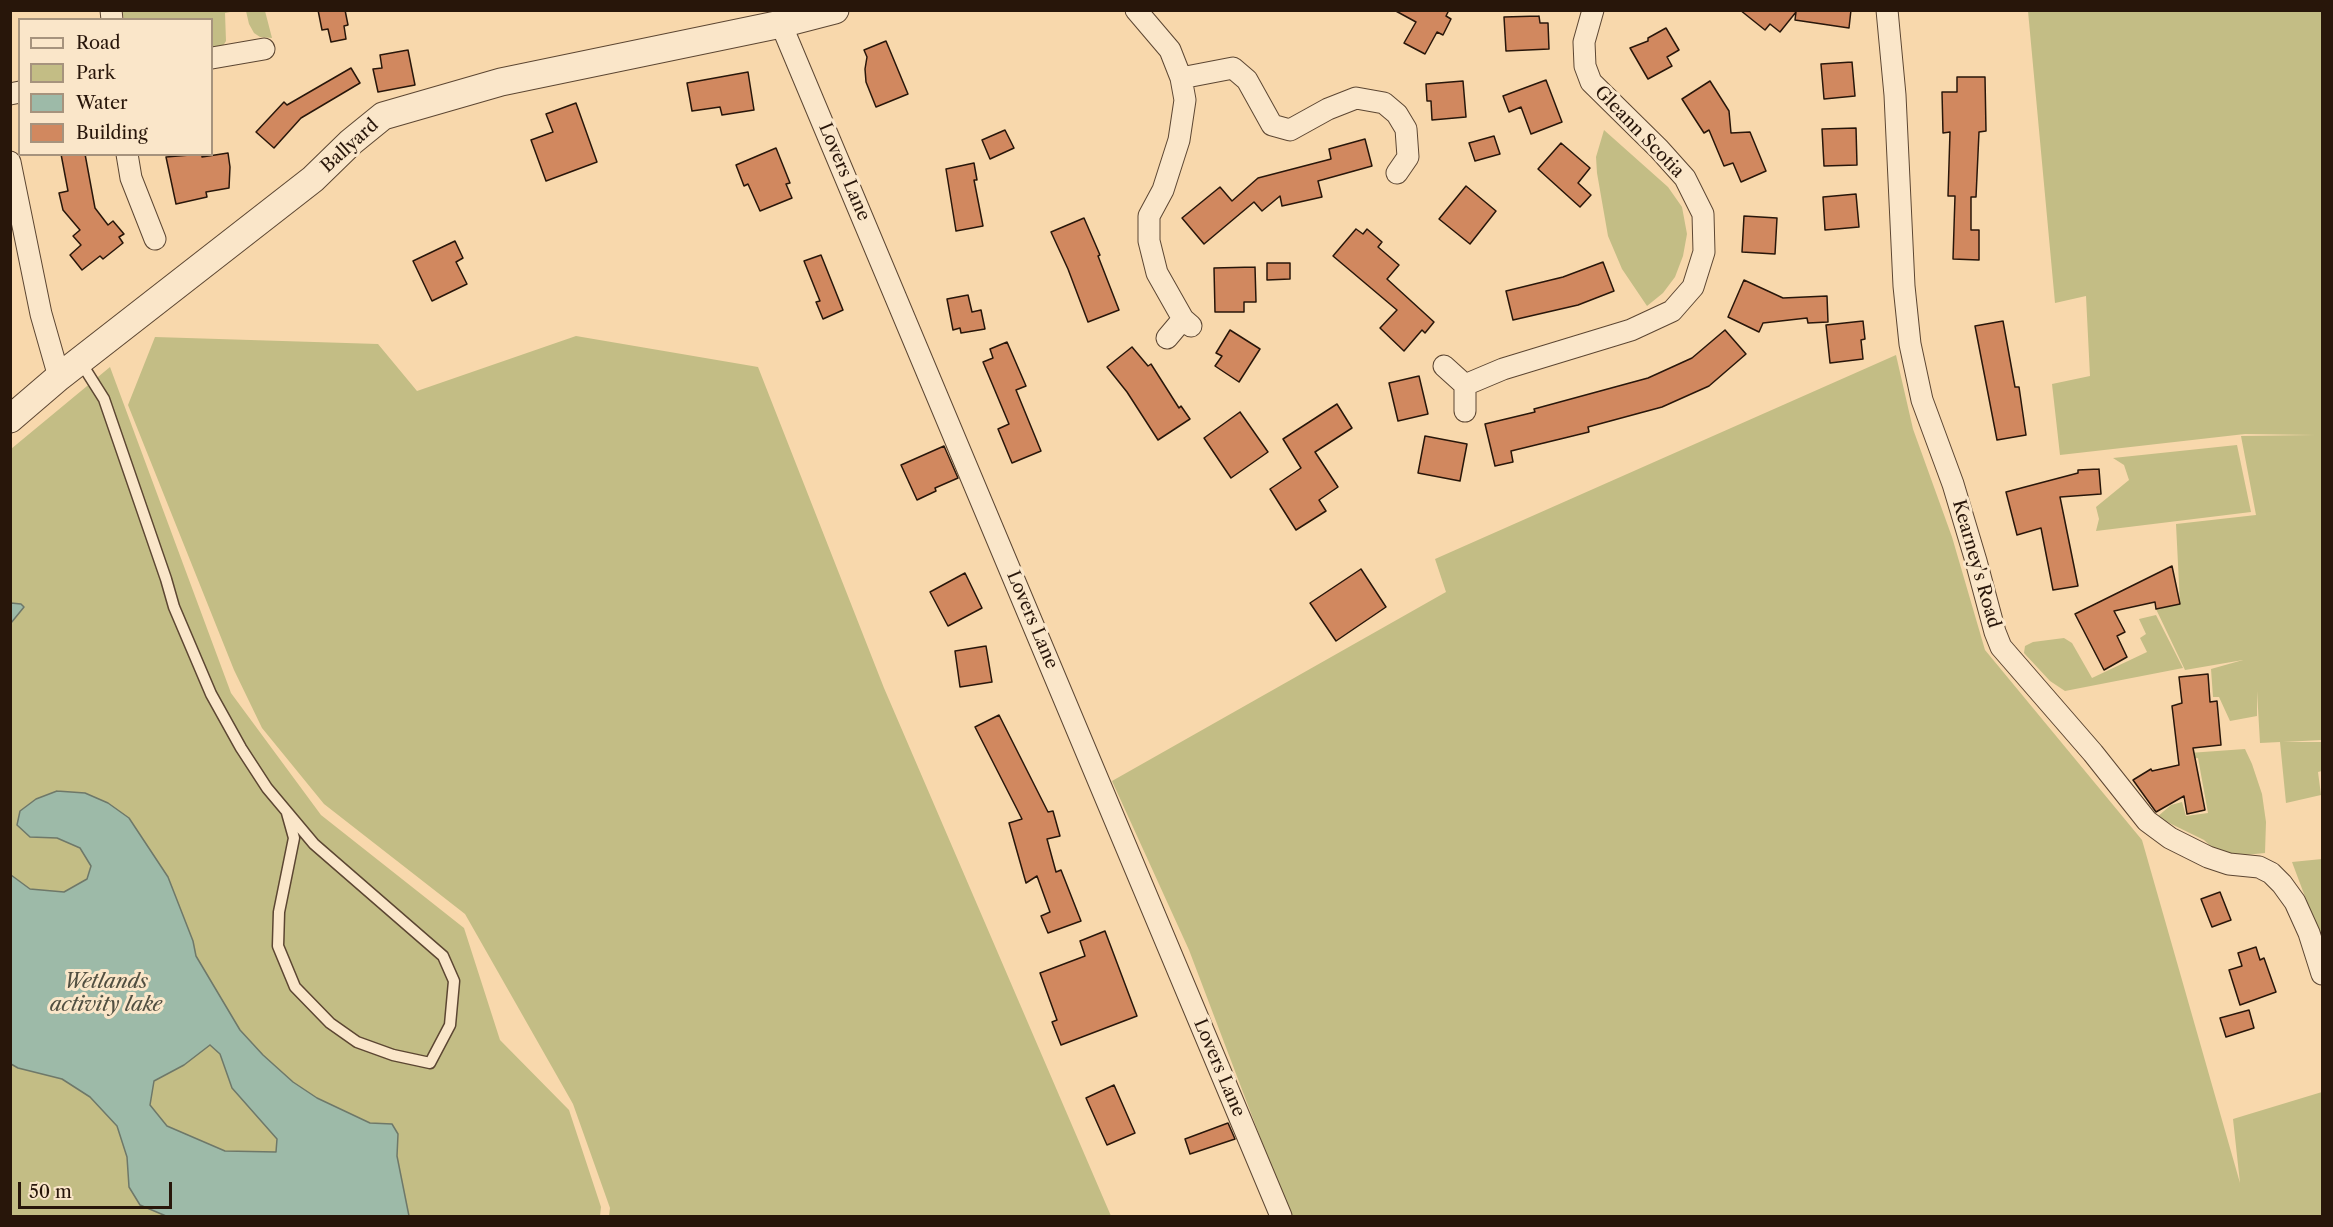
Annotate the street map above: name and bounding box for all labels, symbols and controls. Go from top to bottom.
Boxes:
legend [18,18,213,156]
text: Road [76,32,121,54]
text: Park [76,62,115,84]
street label: Gleann Scotia [1590,82,1688,182]
text: Water [76,92,128,114]
street label: Ballyard [317,115,383,177]
street label: Lovers Lane [814,120,874,224]
text: Building [76,122,148,144]
street label: Kearney's Road [1947,497,2005,631]
street label: Lovers Lane [1002,568,1062,672]
water label: Wetlands activity lake [50,970,162,1017]
street label: Lovers Lane [1189,1016,1249,1120]
scale bar [21,1170,176,1208]
text: 50 m [29,1181,72,1203]

